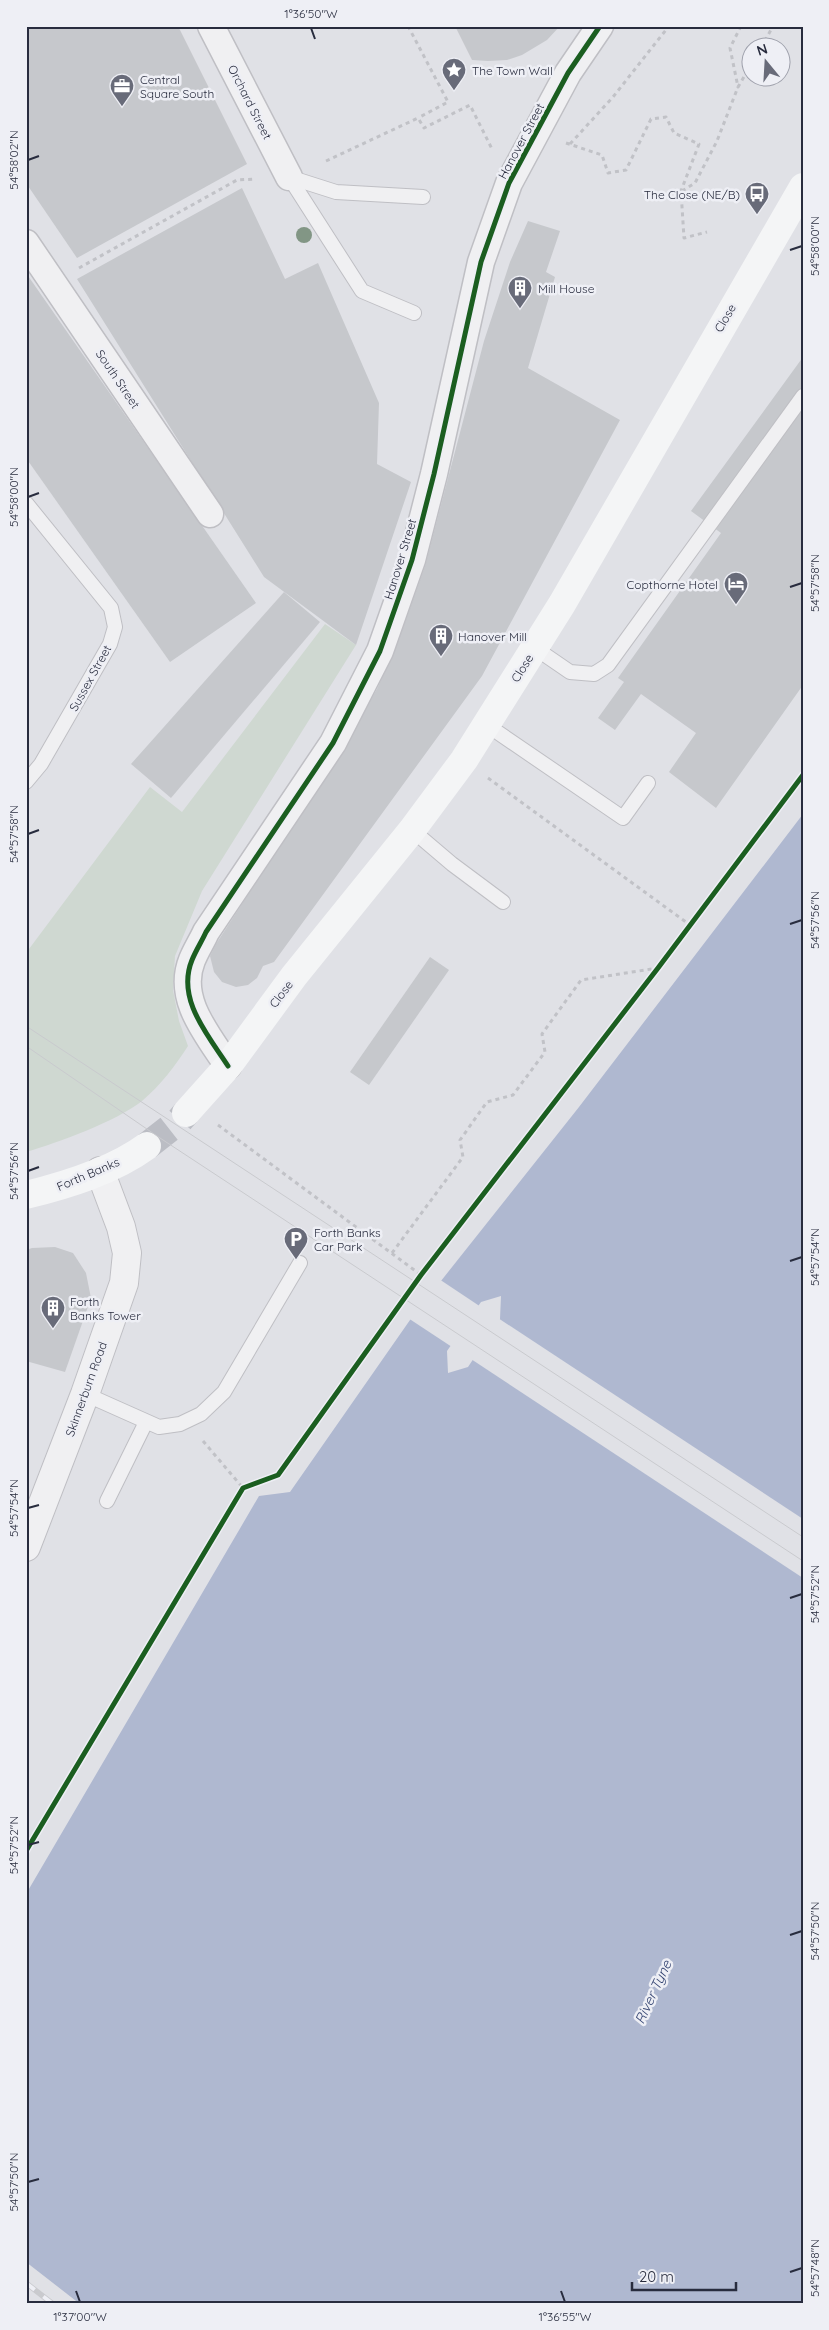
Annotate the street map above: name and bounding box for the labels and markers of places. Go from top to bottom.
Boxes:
place icon: The Town Wall [441,57,467,91]
place label: The Town Wall [472,63,553,78]
place label: Central Square South [140,72,214,101]
office icon: Central Square South [109,73,135,107]
bus stop icon: The Close (NE/B) [744,181,770,215]
place label: The Close (NE/B) [644,187,740,202]
building icon: Mill House [507,275,533,309]
place label: Mill House [538,281,595,296]
hotel icon: Copthorne Hotel [723,571,749,605]
place label: Copthorne Hotel [626,577,718,592]
building icon: Hanover Mill [428,623,454,657]
place label: Hanover Mill [458,629,527,644]
place label: Forth Banks Car Park [314,1225,381,1254]
parking icon: Forth Banks Car Park [283,1226,309,1260]
place label: Forth Banks Tower [70,1294,141,1323]
building icon: Forth Banks Tower [40,1295,66,1329]

